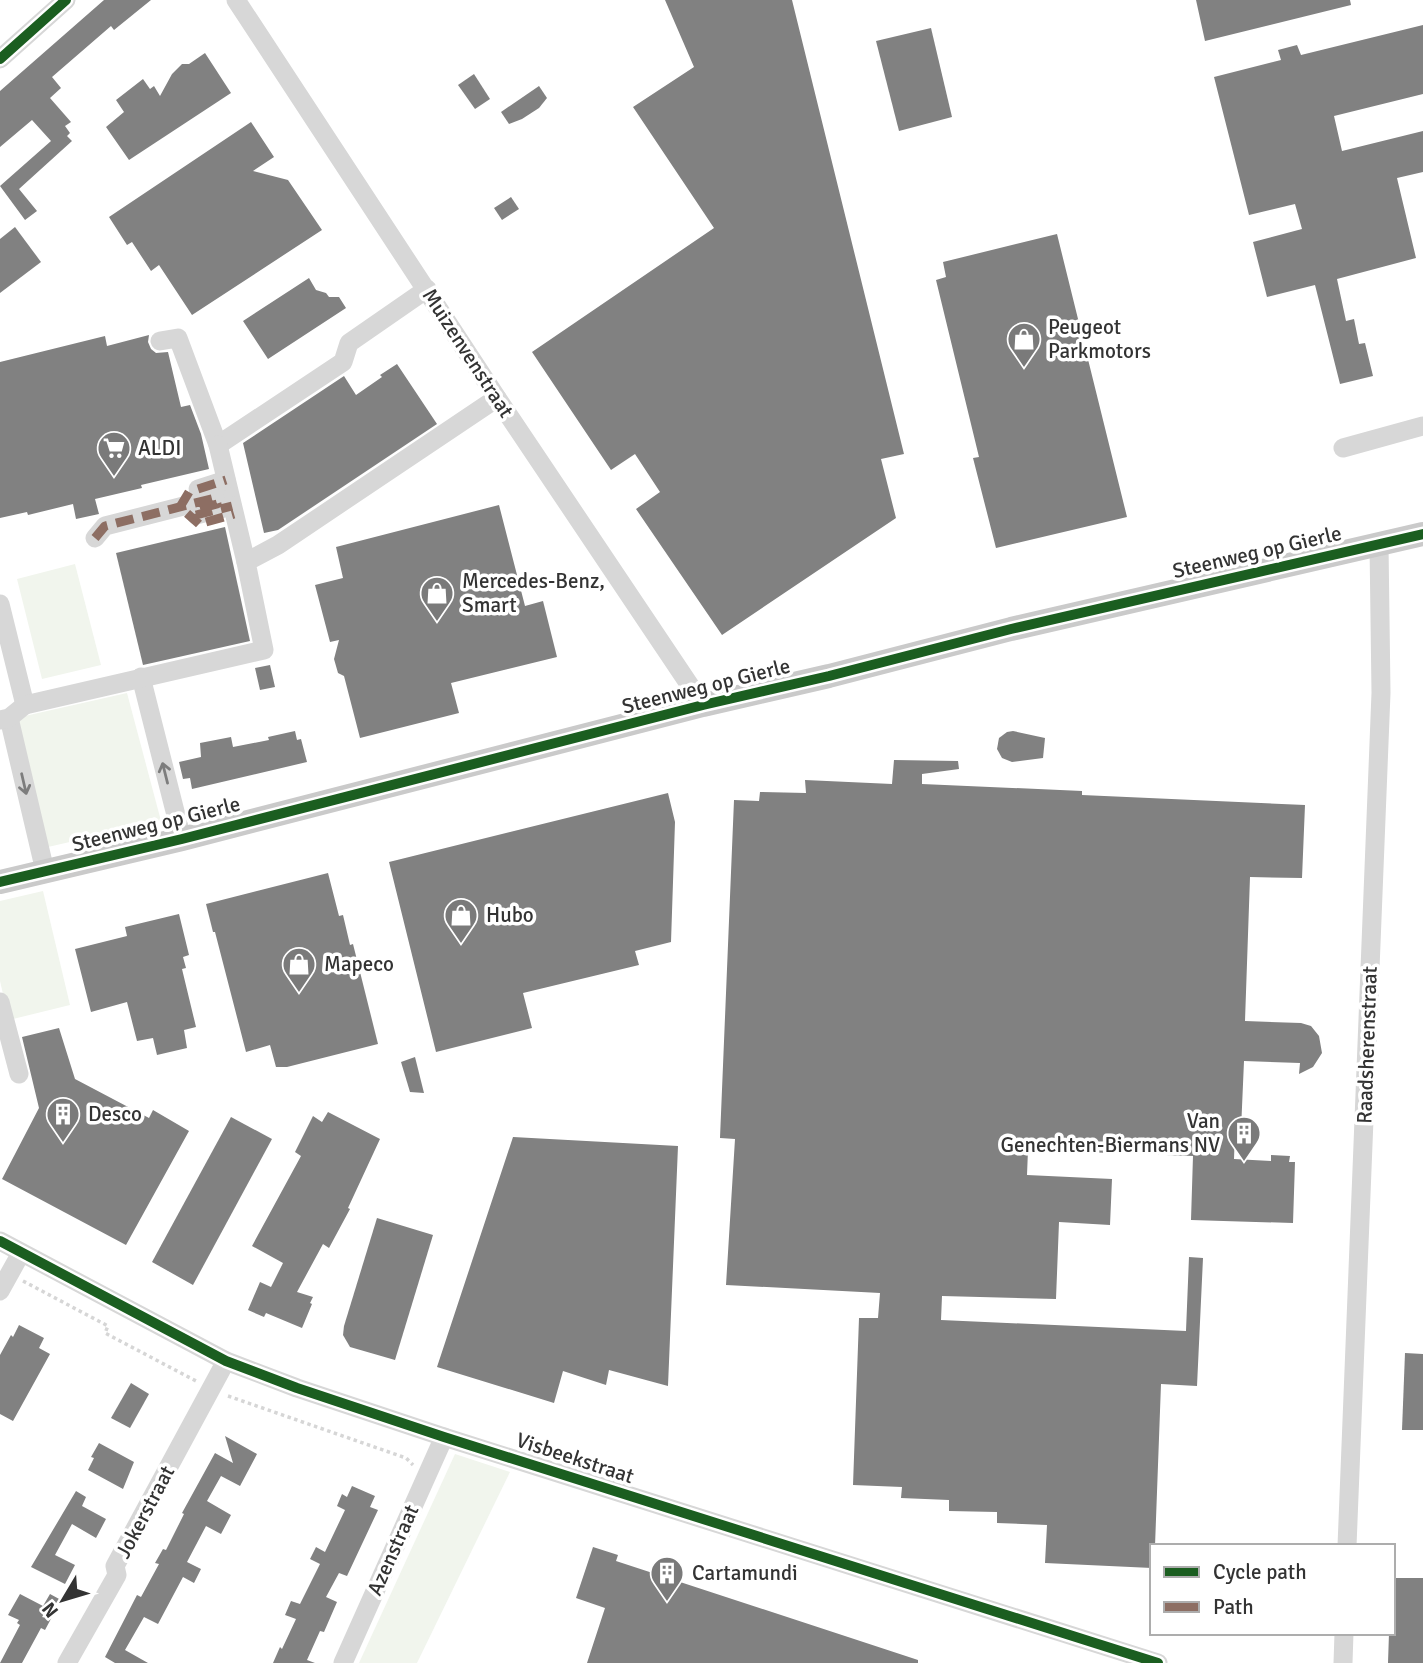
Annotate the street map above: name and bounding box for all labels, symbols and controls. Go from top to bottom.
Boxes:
street label: Muizenvenstraat [417,284,519,422]
place label: Peugeot Parkmotors [1048,314,1151,364]
shop icon: Peugeot Parkmotors [1005,320,1043,369]
supermarket icon: ALDI [95,429,133,478]
place label: ALDI [138,435,181,461]
street label: Steenweg op Gierle [1170,520,1344,584]
place label: Mercedes-Benz, Smart [462,568,605,618]
shop icon: Mercedes-Benz, Smart [418,574,456,623]
street label: Steenweg op Gierle [619,652,793,720]
one-way arrow [158,762,171,785]
one-way arrow [19,773,32,795]
street label: Steenweg op Gierle [69,790,243,858]
shop icon: Hubo [442,896,480,945]
place label: Hubo [486,902,534,928]
shop icon: Mapeco [280,945,318,994]
place label: Mapeco [324,951,394,977]
street label: Raadsherenstraat [1351,966,1383,1124]
building icon: Desco [44,1095,82,1144]
place label: Desco [88,1101,142,1127]
place label: Van Genechten-Biermans NV [1001,1108,1220,1158]
building icon: Van Genechten-Biermans NV [1225,1114,1263,1163]
street label: Visbeekstraat [513,1427,637,1489]
street label: Jokerstraat [110,1461,180,1563]
street label: Azenstraat [362,1501,424,1599]
legend [1150,1544,1395,1635]
building icon: Cartamundi [648,1554,686,1603]
text: Cycle path [1213,1559,1307,1585]
place label: Cartamundi [692,1560,798,1586]
north arrow [28,1565,98,1635]
text: Path [1213,1594,1254,1620]
text: N [37,1597,64,1622]

